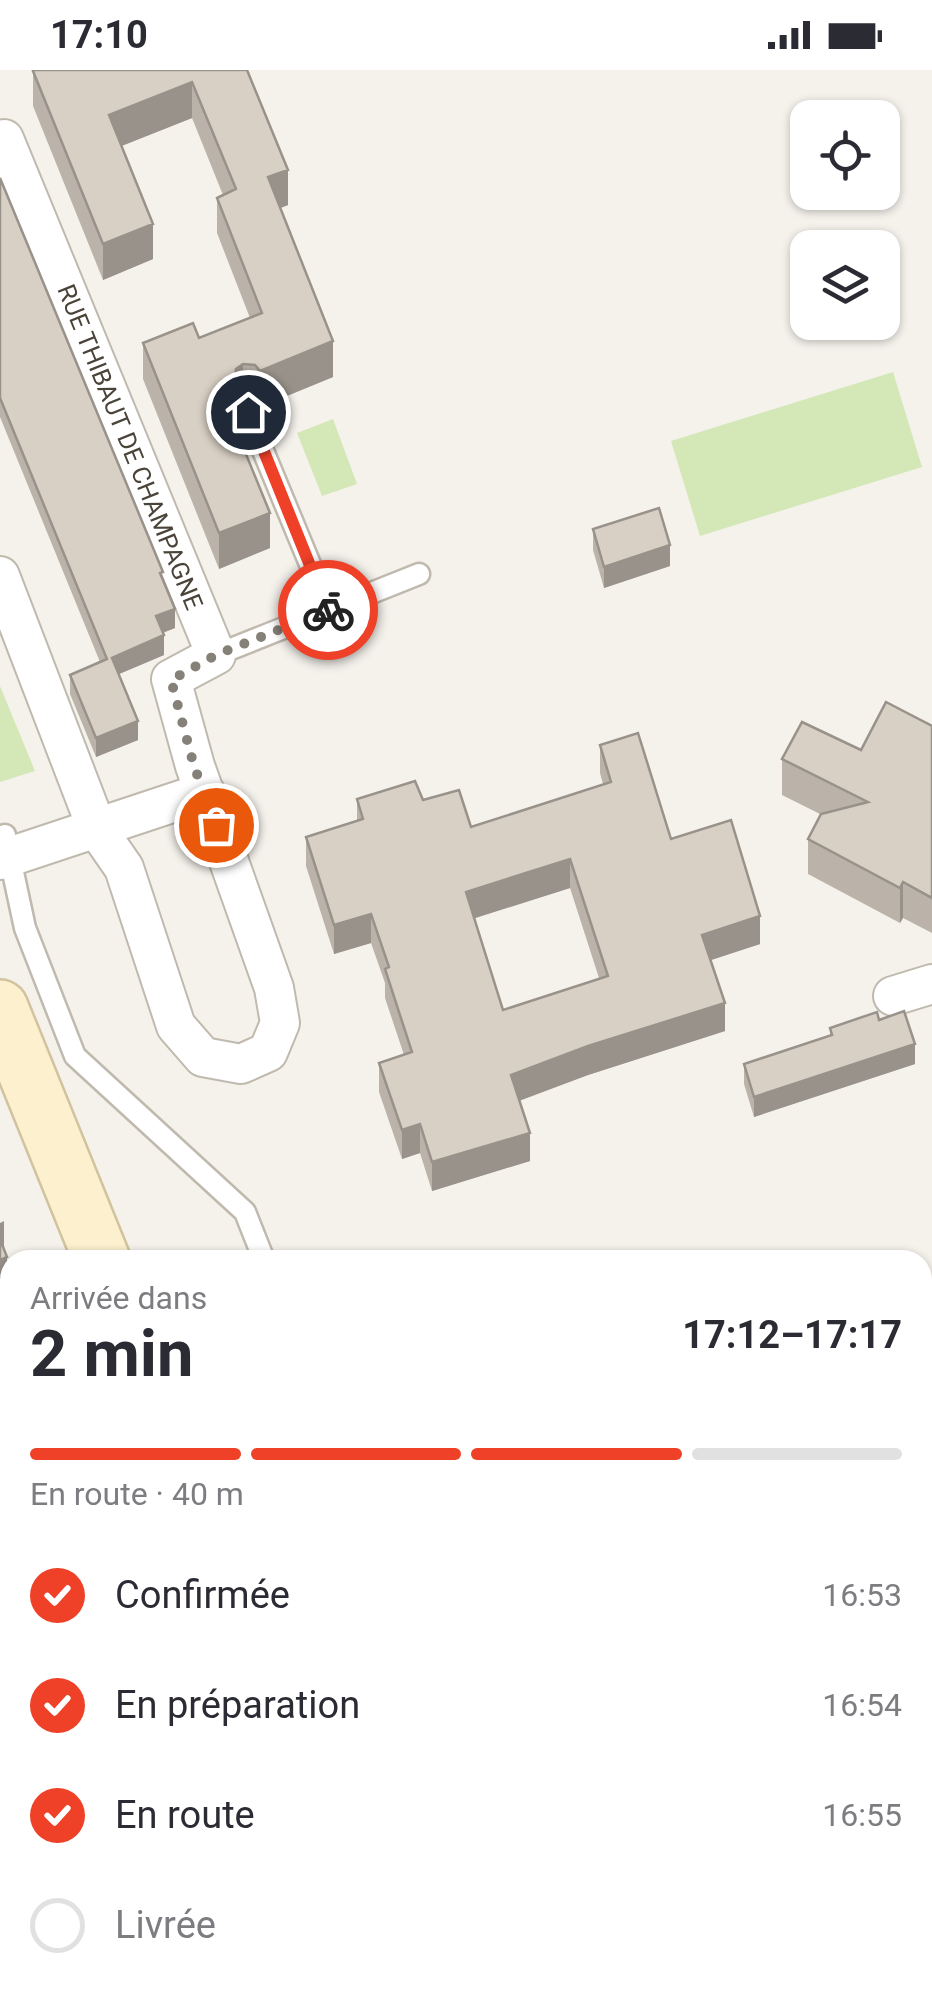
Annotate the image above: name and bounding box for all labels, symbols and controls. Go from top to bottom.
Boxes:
text: 17:10 [50,13,148,57]
map controls [790,100,900,340]
button: locate [790,100,900,210]
button: layers [790,230,900,340]
street label: RUE THIBAUT DE CHAMPAGNE [51,280,209,614]
pin [206,370,291,455]
icon: home [221,385,276,440]
courier [278,560,378,660]
icon: bike [301,583,356,638]
pin [174,783,259,868]
icon: bag [189,798,244,853]
text: Arrivée dans [30,1279,207,1317]
text: 17:12–17:17 [682,1313,902,1357]
text: 2 min [30,1316,193,1392]
text: En route · 40 m [30,1475,244,1513]
icon: check [30,1568,85,1623]
text: Confirmée [115,1573,290,1617]
text: 16:53 [822,1576,902,1614]
icon: check [30,1678,85,1733]
text: En préparation [115,1683,360,1727]
text: 16:54 [822,1686,902,1724]
icon: check [30,1788,85,1843]
text: En route [115,1793,255,1837]
text: 16:55 [822,1796,902,1834]
text: Livrée [115,1903,216,1947]

